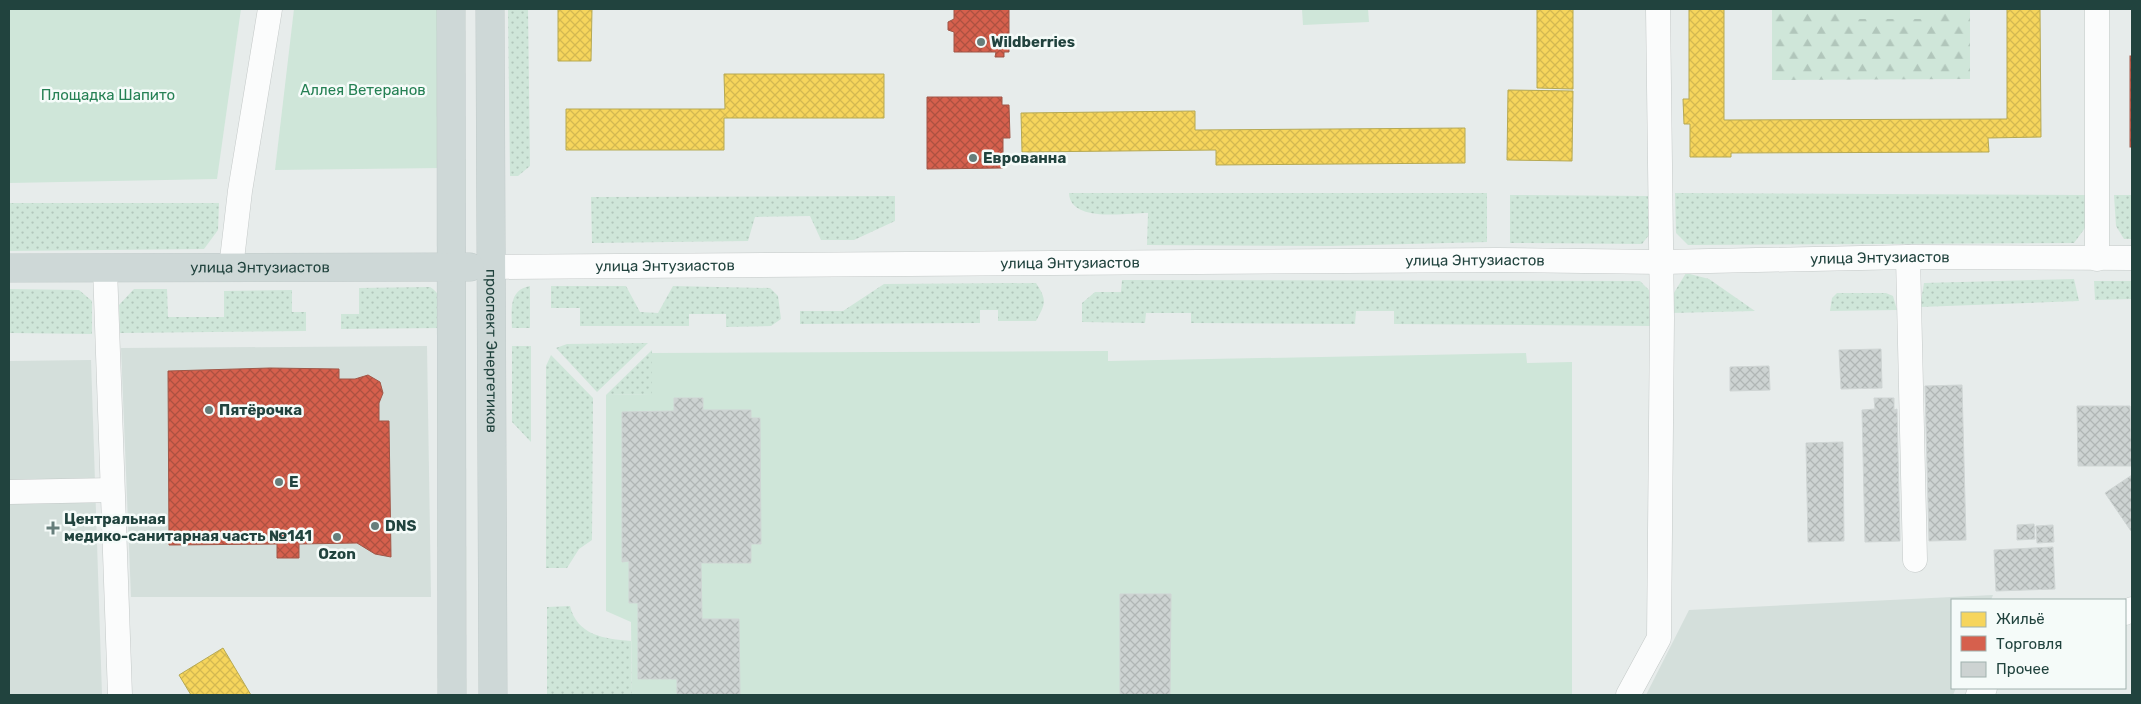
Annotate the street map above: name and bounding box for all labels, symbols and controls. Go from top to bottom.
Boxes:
place label: Wildberries [991,33,1075,51]
marker: Wildberries [975,36,987,48]
park label: Аллея Ветеранов [300,81,426,99]
park label: Площадка Шапито [41,86,175,104]
place label: Еврованна [983,149,1066,167]
marker: Еврованна [967,152,979,164]
street label: улица Энтузиастов [1810,248,1950,268]
street label: улица Энтузиастов [1405,251,1545,270]
street label: улица Энтузиастов [1000,253,1140,272]
street label: улица Энтузиастов [595,256,735,275]
street label: улица Энтузиастов [190,258,330,277]
street label: проспект Энергетиков [482,269,501,433]
place label: Пятёрочка [219,401,302,419]
marker: Пятёрочка [203,404,215,416]
place label: Е [289,473,299,491]
marker: Е [273,476,285,488]
place label: Центральная медико-санитарная часть №141 [64,510,312,545]
place label: DNS [385,517,417,535]
marker: DNS [369,520,381,532]
marker: Центральная медико-санитарная часть №141 [46,521,60,535]
marker: Ozon [331,531,343,543]
place label: Ozon [318,545,356,563]
legend [1951,599,2126,689]
text: Жильё [1996,610,2045,628]
text: Торговля [1996,635,2062,653]
text: Прочее [1996,660,2049,678]

